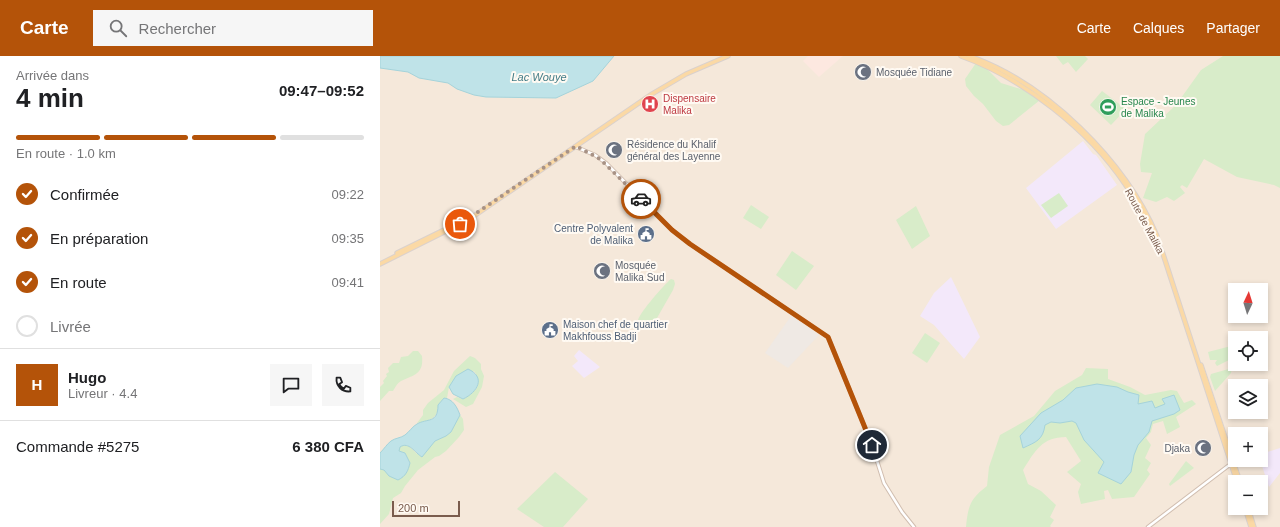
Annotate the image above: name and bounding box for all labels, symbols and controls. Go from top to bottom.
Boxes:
search box [93,10,373,46]
text: Carte [20,17,69,38]
icon: search [107,17,129,39]
text: Rechercher [139,20,216,37]
text: Carte [1077,20,1111,36]
text: Calques [1133,20,1184,36]
text: Partager [1206,20,1260,36]
mosque icon: Mosquée Tidiane [853,62,873,82]
place label: Mosquée Tidiane [876,67,953,78]
text: Arrivée dans [16,68,89,83]
water label: Lac Wouye [511,71,567,83]
text: 09:47–09:52 [279,82,364,99]
text: 4 min [16,83,84,113]
place label: Dispensaire Malika [663,93,716,116]
hospital icon: Dispensaire Malika [640,94,660,114]
place label: Espace - Jeunes de Malika [1121,96,1196,119]
sports icon: Espace - Jeunes de Malika [1098,97,1118,117]
place label: Résidence du Khalif général des Layenne [627,139,721,162]
mosque icon: Résidence du Khalif général des Layenne [604,140,624,160]
text: En route · 1.0 km [16,146,116,161]
courier [621,179,661,219]
icon: check [16,183,38,205]
text: Confirmée [50,186,119,203]
text: 09:22 [331,187,364,202]
street label: Route de Malika [1123,187,1167,256]
icon: car [630,188,652,210]
pin [443,207,477,241]
icon: bag [449,213,471,235]
place label: Centre Polyvalent de Malika [554,223,633,246]
public building icon: Centre Polyvalent de Malika [636,224,656,244]
icon: check [16,227,38,249]
text: En préparation [50,230,148,247]
text: 09:35 [331,231,364,246]
place label: Mosquée Malika Sud [615,260,664,283]
mosque icon: Mosquée Malika Sud [592,261,612,281]
icon: check [16,271,38,293]
text: En route [50,274,107,291]
text: 09:41 [331,275,364,290]
north arrow [1228,283,1268,323]
map controls [1228,283,1268,515]
text: Livrée [50,318,91,335]
place label: Maison chef de quartier Makhfouss Badji [563,319,668,342]
public building icon: Maison chef de quartier Makhfouss Badji [540,320,560,340]
button: locate [1228,331,1268,371]
button: chat [270,364,312,406]
button: phone [322,364,364,406]
text: Hugo [68,369,106,386]
text: H [32,376,42,393]
button: layers [1228,379,1268,419]
text: Livreur · 4.4 [68,386,137,401]
button: + [1228,427,1268,467]
pin [855,428,889,462]
icon: home [861,434,883,456]
text: Commande #5275 [16,438,139,455]
text: 6 380 CFA [292,438,364,455]
mosque icon: Djaka [1193,438,1213,458]
place label: Djaka [1164,443,1190,454]
button: − [1228,475,1268,515]
scale bar [392,499,460,518]
text: 200 m [398,502,429,514]

